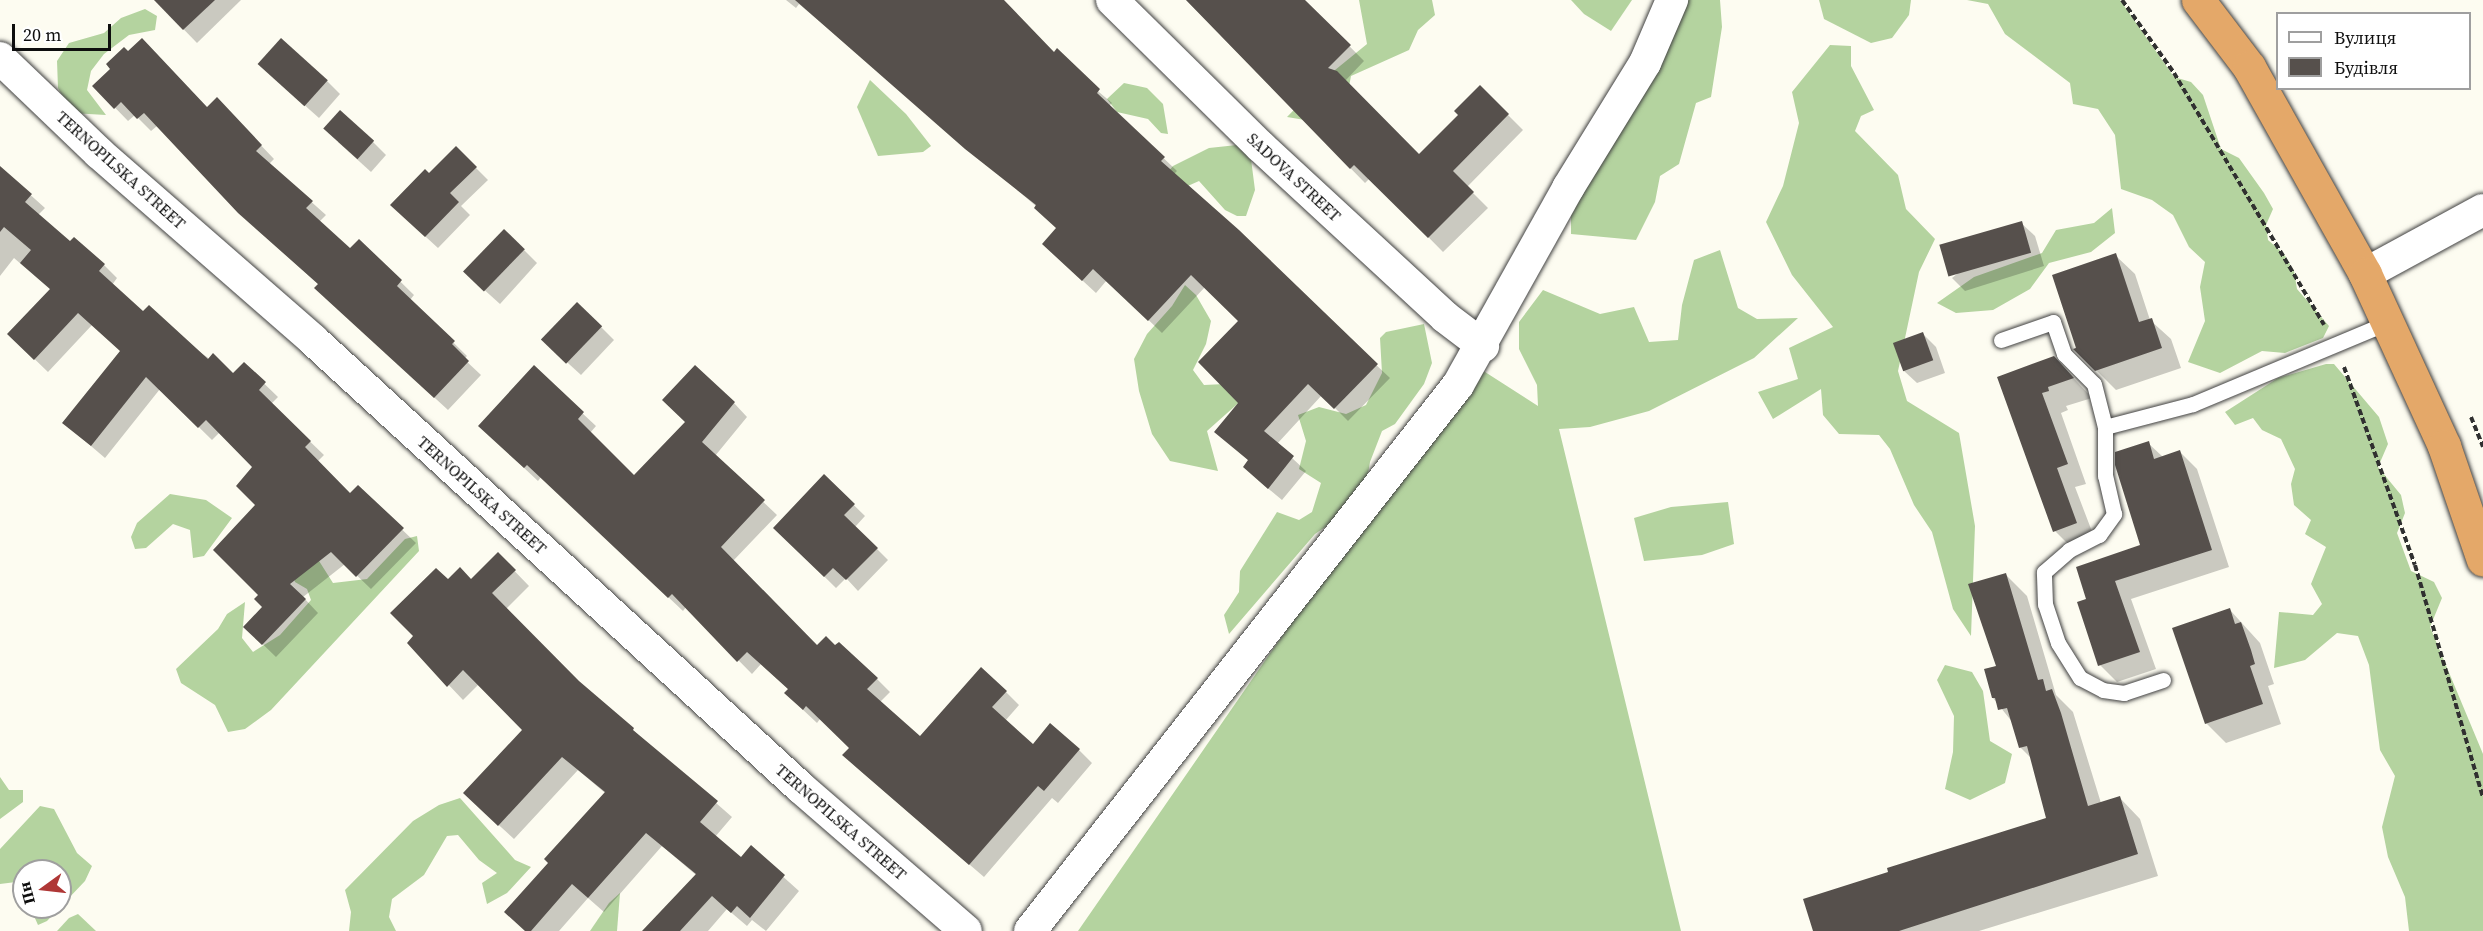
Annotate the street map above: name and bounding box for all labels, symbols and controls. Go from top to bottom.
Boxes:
scale bar [15,12,114,50]
legend [2276,12,2471,90]
text: 20 m [23,22,61,47]
text: Вулиця [2334,25,2396,50]
text: Будівля [2334,55,2398,80]
street label: TERNOPILSKA STREET [53,107,189,233]
street label: SADOVA STREET [1243,129,1345,225]
street label: TERNOPILSKA STREET [414,432,550,558]
street label: TERNOPILSKA STREET [772,760,910,884]
north arrow [12,859,72,919]
text: Пн [13,879,40,907]

